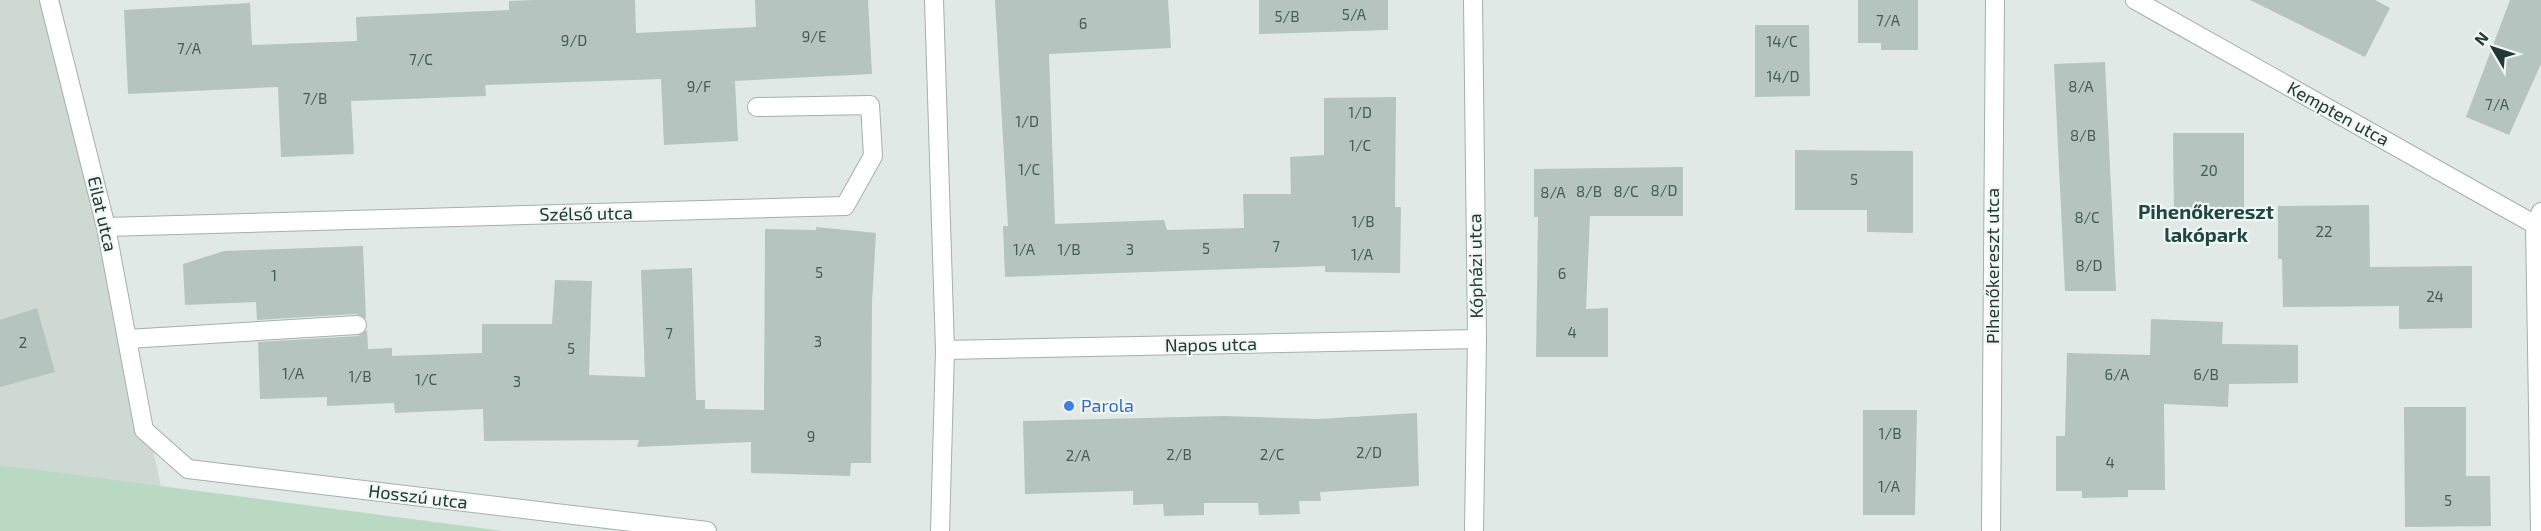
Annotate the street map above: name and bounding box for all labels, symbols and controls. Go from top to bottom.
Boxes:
house number: 5/A [1342,5,1367,23]
house number: 5/B [1274,7,1300,25]
house number: 7/A [1876,11,1901,29]
house number: 6 [1079,14,1087,32]
north arrow [2463,18,2523,78]
house number: 9/E [802,27,826,45]
text: N [2470,28,2492,49]
house number: 9/D [561,31,587,49]
house number: 14/C [1766,32,1798,50]
house number: 7/A [177,39,202,57]
house number: 7/C [409,50,433,68]
house number: 14/D [1767,67,1799,85]
street label: Kempten utca [2284,76,2393,150]
house number: 9/F [687,77,711,95]
house number: 8/A [2068,77,2094,95]
house number: 7/B [303,89,327,107]
house number: 7/A [2485,95,2510,113]
house number: 1/D [1348,103,1372,121]
house number: 1/D [1015,112,1039,130]
house number: 8/B [2070,126,2096,144]
house number: 1/C [1349,136,1371,154]
house number: 1/C [1018,160,1040,178]
house number: 20 [2200,161,2218,179]
house number: 5 [1850,170,1858,188]
street label: Eilat utca [84,174,122,253]
house number: 8/D [1651,181,1677,199]
house number: 8/B [1576,182,1602,200]
house number: 8/C [1613,182,1639,200]
house number: 8/A [1540,183,1566,201]
street label: Pihenőkereszt utca [1981,188,2003,344]
district label: Pihenőkereszt lakópark [2138,199,2274,246]
street label: Szélső utca [539,201,633,225]
house number: 8/C [2074,208,2100,226]
house number: 1/B [1351,212,1375,230]
street label: Kópházi utca [1463,213,1487,319]
house number: 22 [2316,222,2332,240]
house number: 7 [1272,237,1280,255]
house number: 5 [1202,239,1210,257]
house number: 1/A [1013,240,1036,258]
house number: 1/B [1057,240,1081,258]
house number: 3 [1126,240,1134,258]
house number: 1/A [1351,245,1374,263]
house number: 8/D [2076,256,2102,274]
house number: 5 [815,263,823,281]
house number: 6 [1558,264,1566,282]
house number: 1 [271,266,277,284]
house number: 24 [2426,287,2444,305]
house number: 4 [1567,323,1577,341]
house number: 7 [665,324,673,342]
house number: 3 [814,332,822,350]
street label: Napos utca [1165,332,1257,356]
house number: 2 [19,333,27,351]
house number: 5 [567,339,575,357]
house number: 1/A [282,364,305,382]
house number: 6/A [2105,365,2130,383]
house number: 6/B [2193,365,2219,383]
house number: 1/B [348,367,372,385]
house number: 1/C [415,370,437,388]
house number: 3 [513,372,521,390]
place label: Parola [1081,394,1134,416]
marker: Parola [1062,399,1076,413]
house number: 1/B [1878,424,1902,442]
house number: 9 [807,427,815,445]
house number: 2/D [1356,443,1382,461]
house number: 2/B [1166,445,1192,463]
house number: 2/C [1260,445,1285,463]
house number: 2/A [1066,446,1091,464]
house number: 4 [2105,453,2115,471]
house number: 1/A [1878,477,1901,495]
street label: Hosszú utca [367,479,469,513]
house number: 5 [2444,491,2452,509]

